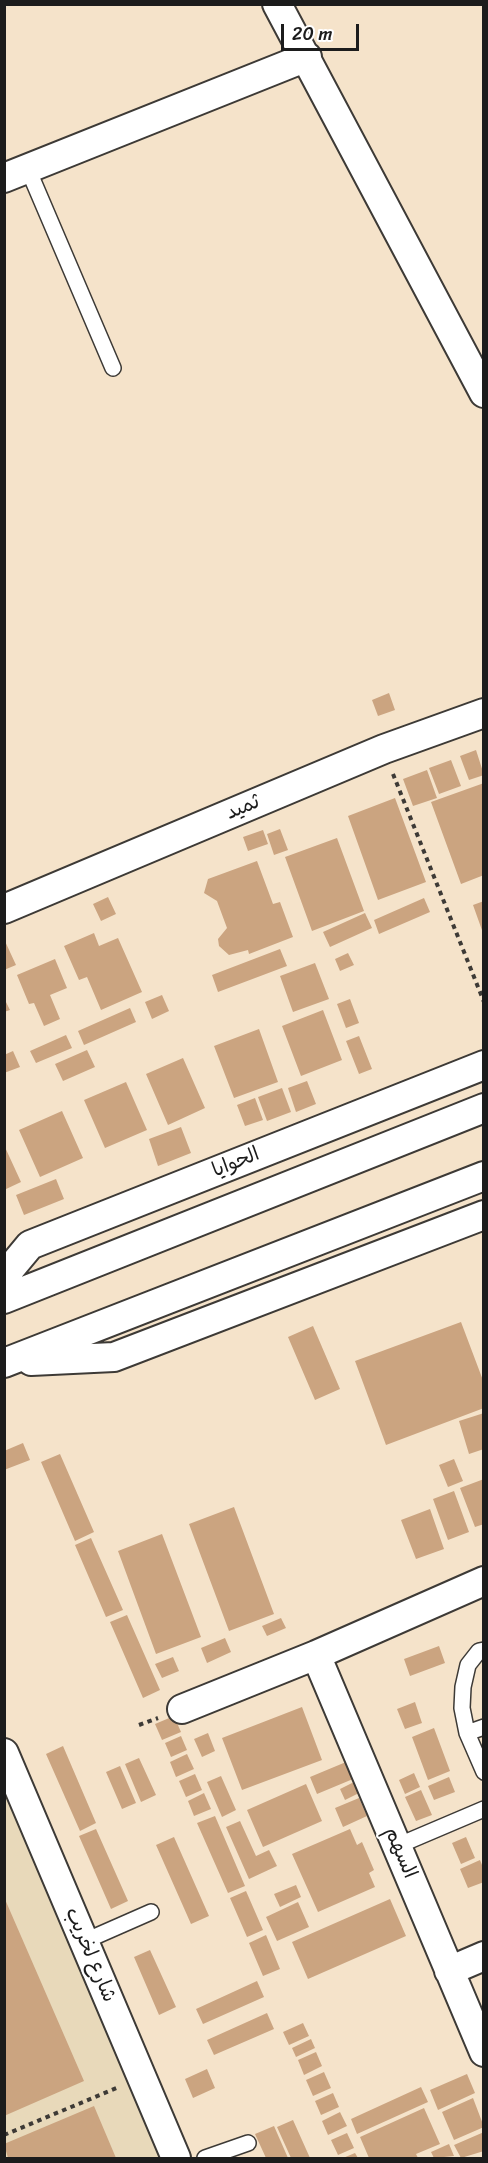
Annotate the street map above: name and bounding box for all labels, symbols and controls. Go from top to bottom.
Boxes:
scale bar [284,12,362,50]
text: 20 m [292,18,332,50]
street label: ثميد [222,790,264,826]
street label: الحوايا [209,1143,263,1183]
street label: السهم [378,1824,422,1882]
street label: شارع لخريب [59,1904,121,2006]

